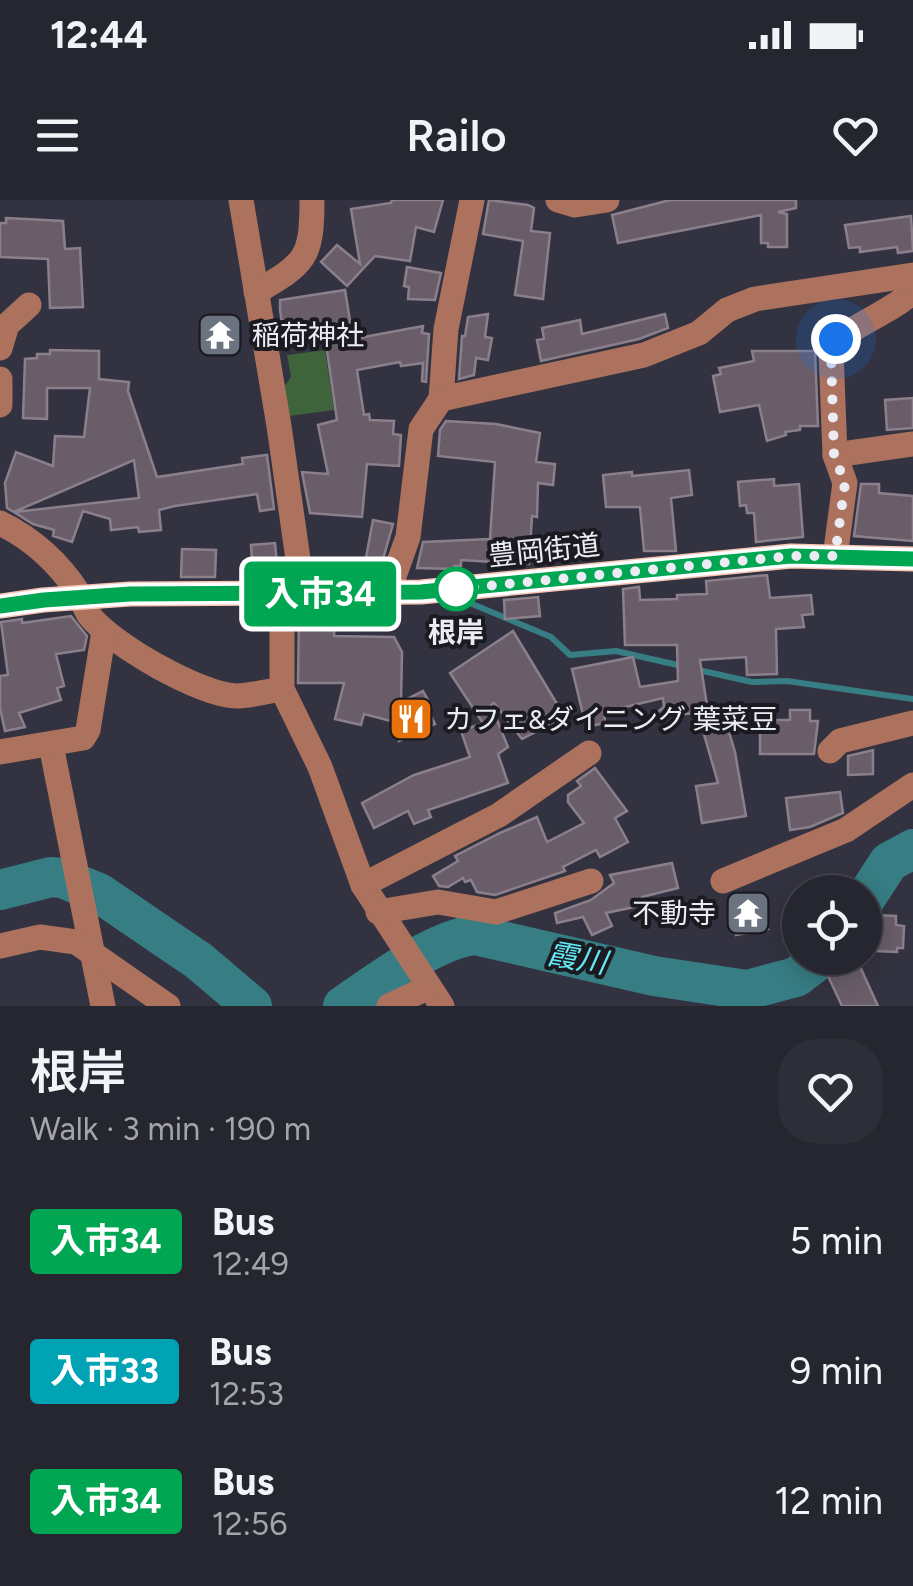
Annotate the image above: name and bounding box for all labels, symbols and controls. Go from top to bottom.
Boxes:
text: 12:44 [50,12,148,58]
icon: menu [30,108,85,163]
text: Railo [406,108,507,162]
icon: heart [828,108,883,163]
temple icon: 稲荷神社 [197,312,243,358]
your location [811,314,861,364]
place label: 稲荷神社 [252,318,364,352]
street label: 豊岡街道 [487,527,601,573]
line badge: 入市34 [250,562,390,626]
marker: 根岸 [435,568,477,610]
text: 入市34 [264,573,376,615]
place label: 根岸 [428,615,484,649]
restaurant icon: カフェ&ダイニング 葉菜豆 [388,696,434,742]
place label: カフェ&ダイニング 葉菜豆 [444,702,777,736]
map controls [782,875,882,975]
button: locate [782,875,882,975]
temple icon: 不動寺 [725,890,771,936]
place label: 不動寺 [632,896,716,930]
water label: 霞川 [544,935,613,982]
button: heart [778,1039,883,1144]
text: 根岸 [30,1043,126,1101]
text: Walk · 3 min · 190 m [30,1110,311,1148]
text: Bus [212,1199,274,1245]
text: 5 min [789,1218,883,1264]
text: 入市34 [50,1220,162,1262]
text: 12:49 [212,1245,289,1283]
text: Bus [209,1329,271,1375]
text: 9 min [790,1348,883,1394]
text: 入市33 [50,1350,159,1392]
text: 12:53 [209,1375,284,1413]
text: Bus [212,1459,274,1505]
text: 12 min [774,1478,883,1524]
text: 入市34 [50,1480,162,1522]
text: 12:56 [212,1505,287,1543]

